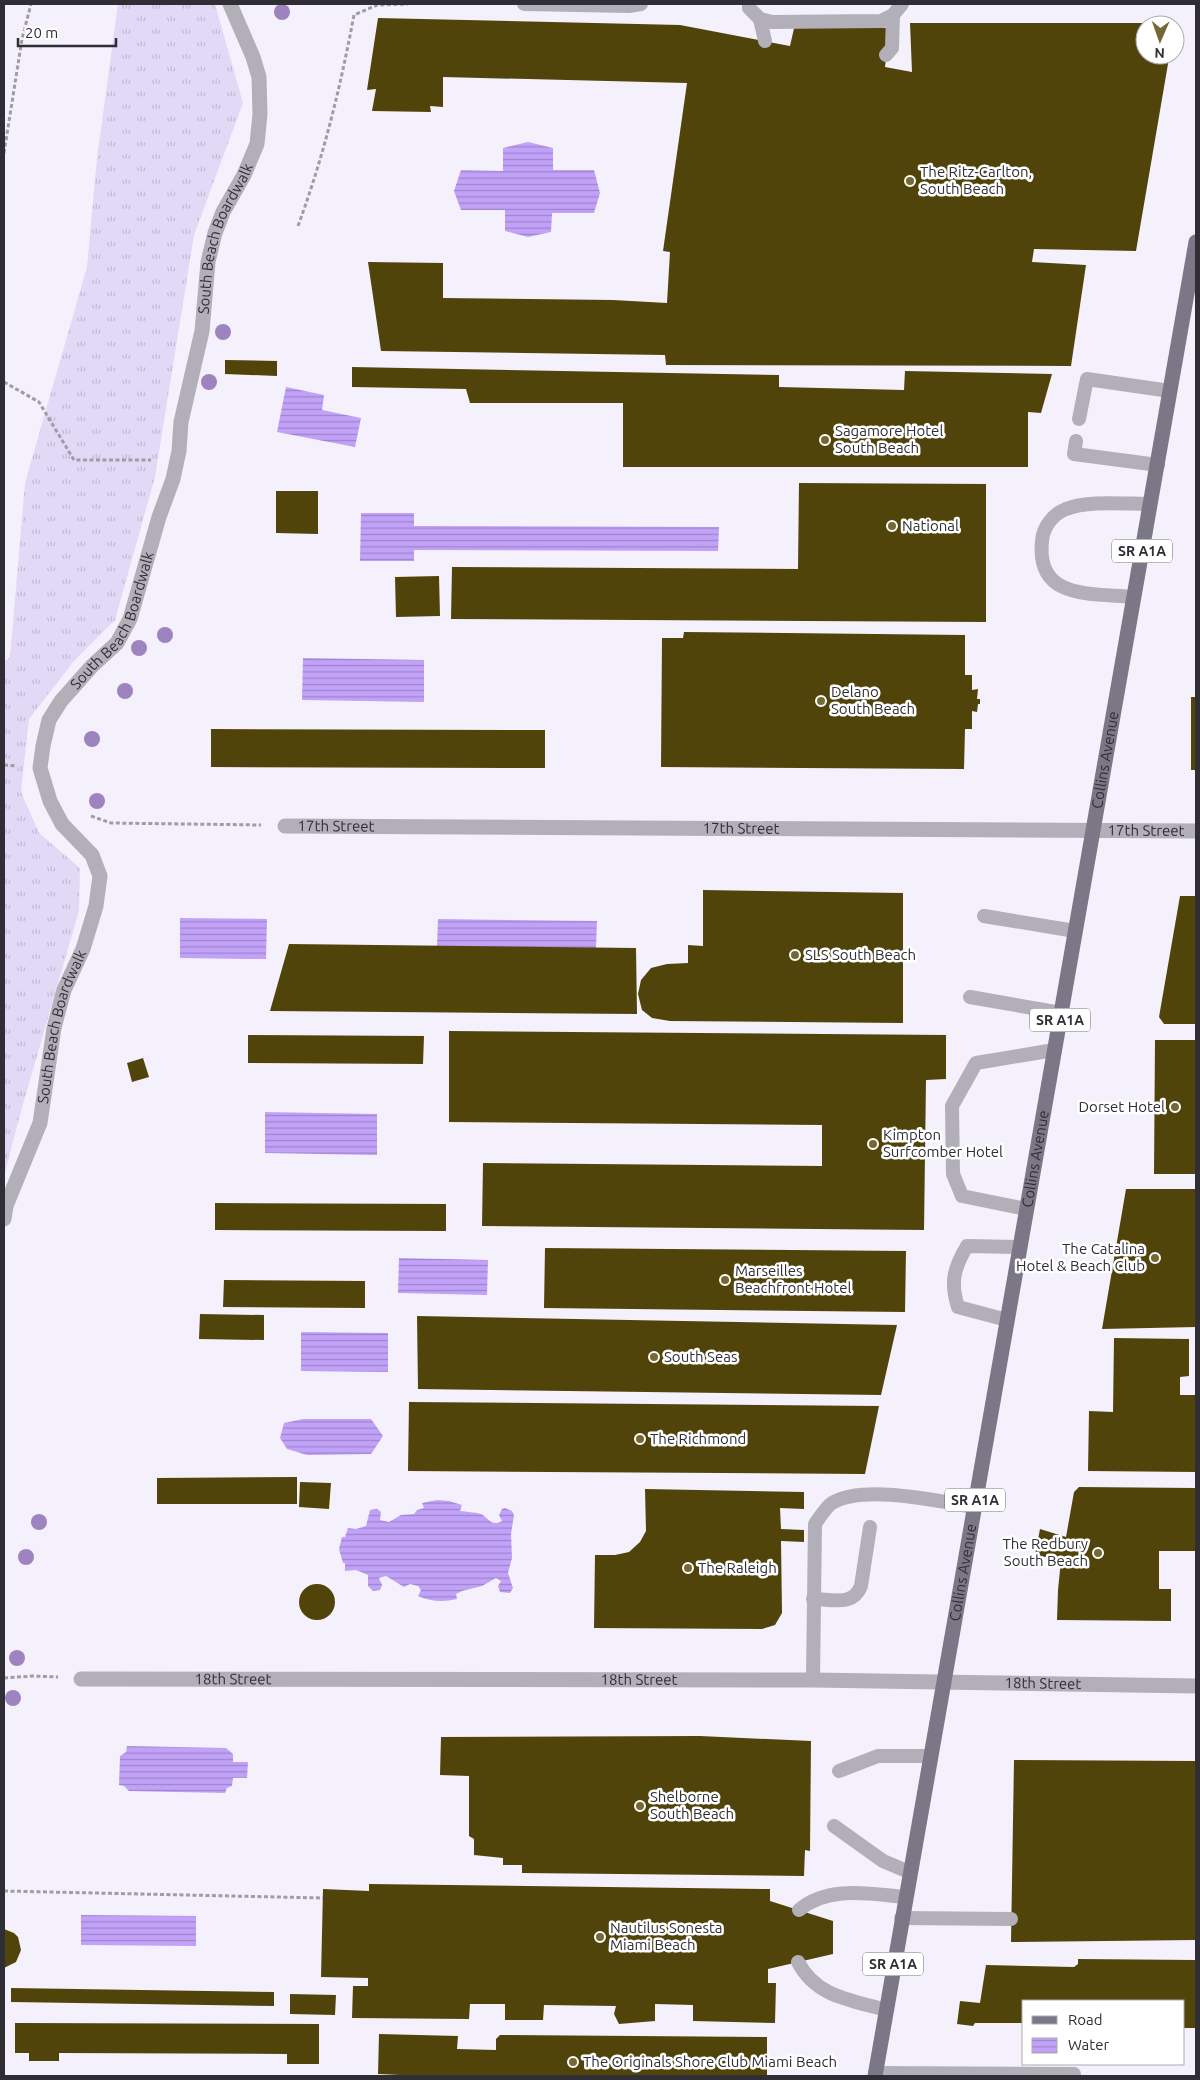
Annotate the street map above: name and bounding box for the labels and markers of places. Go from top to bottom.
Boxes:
place label: The Ritz-Carlton, South Beach [920,163,1032,197]
marker: The Ritz-Carlton, South Beach [904,175,916,187]
place label: Sagamore Hotel South Beach [835,422,943,456]
marker: Sagamore Hotel South Beach [819,434,831,446]
place label: National [902,517,959,534]
marker: National [886,520,898,532]
place label: Delano South Beach [831,683,915,717]
marker: Delano South Beach [815,695,827,707]
place label: SLS South Beach [805,946,916,963]
marker: SLS South Beach [789,949,801,961]
place label: Dorset Hotel [1079,1098,1165,1115]
marker: Dorset Hotel [1169,1101,1181,1113]
place label: Kimpton Surfcomber Hotel [883,1126,1003,1160]
marker: Kimpton Surfcomber Hotel [867,1138,879,1150]
place label: The Catalina Hotel & Beach Club [1016,1240,1145,1274]
marker: The Catalina Hotel & Beach Club [1149,1252,1161,1264]
place label: Marseilles Beachfront Hotel [735,1262,851,1296]
marker: Marseilles Beachfront Hotel [719,1274,731,1286]
place label: South Seas [664,1348,737,1365]
marker: South Seas [648,1351,660,1363]
place label: The Richmond [650,1430,746,1447]
marker: The Richmond [634,1433,646,1445]
place label: The Redbury South Beach [1002,1535,1088,1569]
marker: The Redbury South Beach [1092,1547,1104,1559]
place label: The Raleigh [698,1559,777,1576]
marker: The Raleigh [682,1562,694,1574]
place label: Shelborne South Beach [650,1788,734,1822]
marker: Shelborne South Beach [634,1800,646,1812]
place label: Nautilus Sonesta Miami Beach [610,1919,723,1953]
marker: Nautilus Sonesta Miami Beach [594,1931,606,1943]
place label: The Originals Shore Club Miami Beach [583,2053,837,2070]
marker: The Originals Shore Club Miami Beach [567,2056,579,2068]

